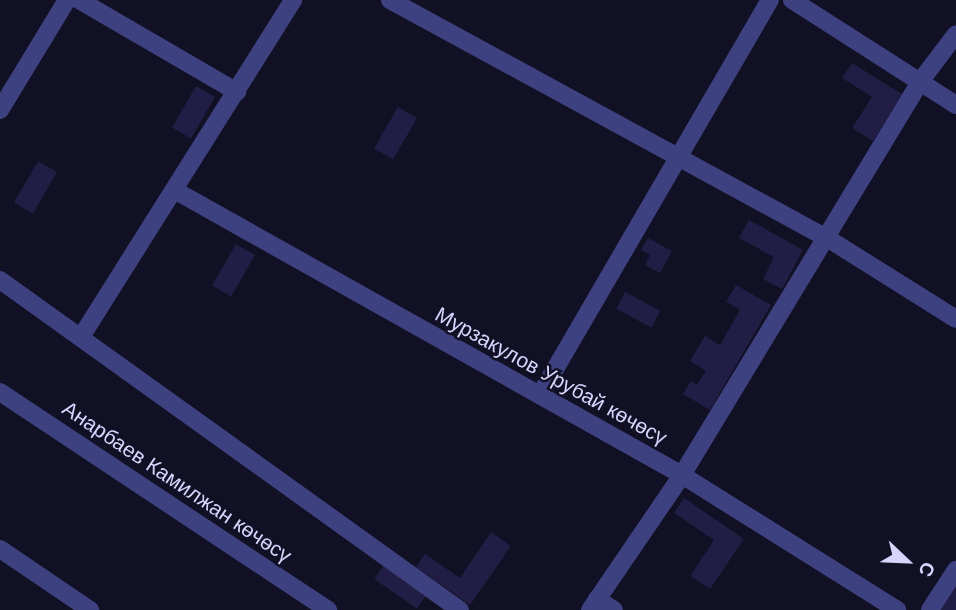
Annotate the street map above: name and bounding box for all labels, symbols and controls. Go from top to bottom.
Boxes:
street label: Мурзакулов Урубай көчөсү [431,302,671,450]
street label: Анарбаев Камилжан көчөсү [58,396,296,568]
north arrow [872,526,942,596]
text: С [914,559,939,580]

